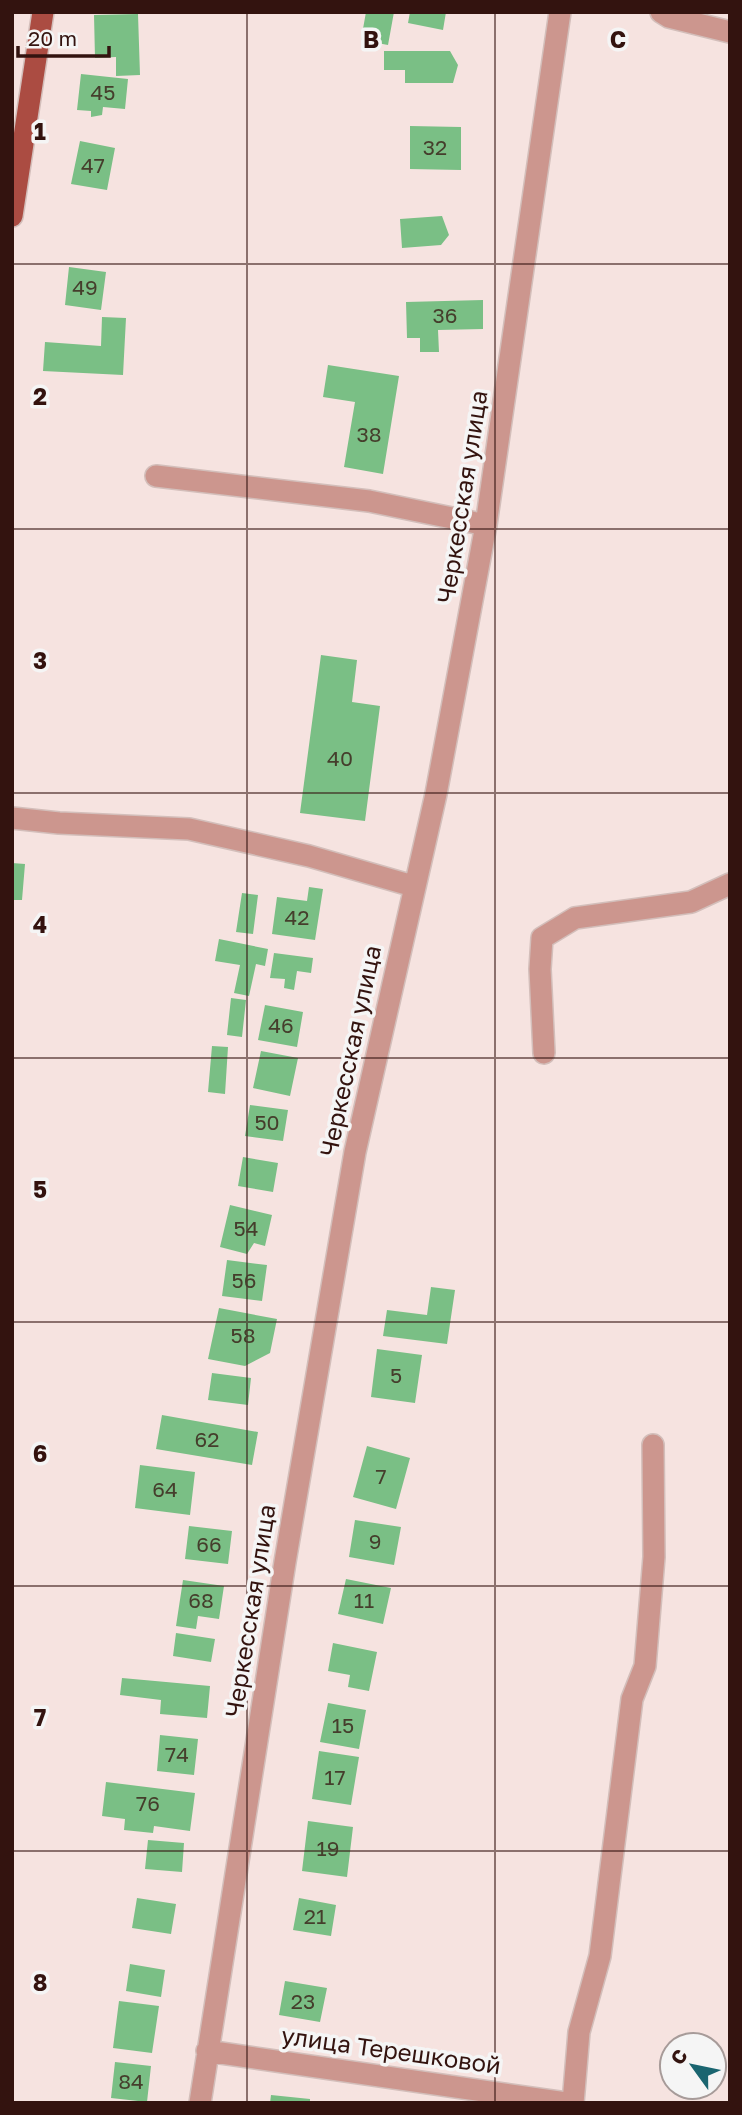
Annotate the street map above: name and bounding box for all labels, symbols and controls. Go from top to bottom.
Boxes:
scale bar [18,14,108,58]
text: 20 m [28,25,77,51]
text: B [363,25,379,53]
text: C [610,25,626,53]
house number: 45 [91,79,116,105]
text: 1 [34,117,46,145]
house number: 32 [423,134,447,160]
house number: 47 [81,152,105,178]
house number: 49 [72,274,98,300]
house number: 36 [433,302,458,328]
text: 2 [33,382,47,410]
street label: Черкесская улица [430,388,493,605]
house number: 38 [356,421,382,447]
text: 3 [33,646,47,674]
house number: 40 [327,745,353,771]
house number: 42 [285,904,310,930]
text: 4 [33,910,47,938]
street label: Черкесская улица [313,942,386,1159]
house number: 46 [268,1012,294,1038]
house number: 50 [254,1109,280,1135]
text: 5 [33,1175,47,1203]
house number: 54 [234,1215,259,1241]
house number: 56 [232,1267,256,1293]
house number: 58 [231,1322,256,1348]
house number: 5 [390,1362,402,1388]
house number: 62 [195,1426,219,1452]
text: 6 [33,1439,47,1467]
house number: 7 [375,1463,387,1489]
house number: 64 [152,1476,178,1502]
street label: Черкесская улица [218,1502,281,1719]
house number: 9 [369,1528,381,1554]
house number: 66 [196,1531,222,1557]
house number: 68 [188,1587,214,1613]
house number: 11 [354,1587,374,1613]
text: 7 [34,1703,46,1731]
house number: 15 [332,1712,354,1738]
house number: 74 [165,1741,189,1767]
house number: 17 [324,1764,346,1790]
house number: 76 [136,1790,160,1816]
house number: 19 [317,1835,339,1861]
house number: 21 [304,1903,326,1929]
text: 8 [33,1968,47,1996]
house number: 23 [291,1988,315,2014]
street label: улица Терешковой [280,2020,503,2079]
north arrow [658,2031,728,2101]
text: С [665,2045,692,2068]
house number: 84 [118,2068,144,2094]

